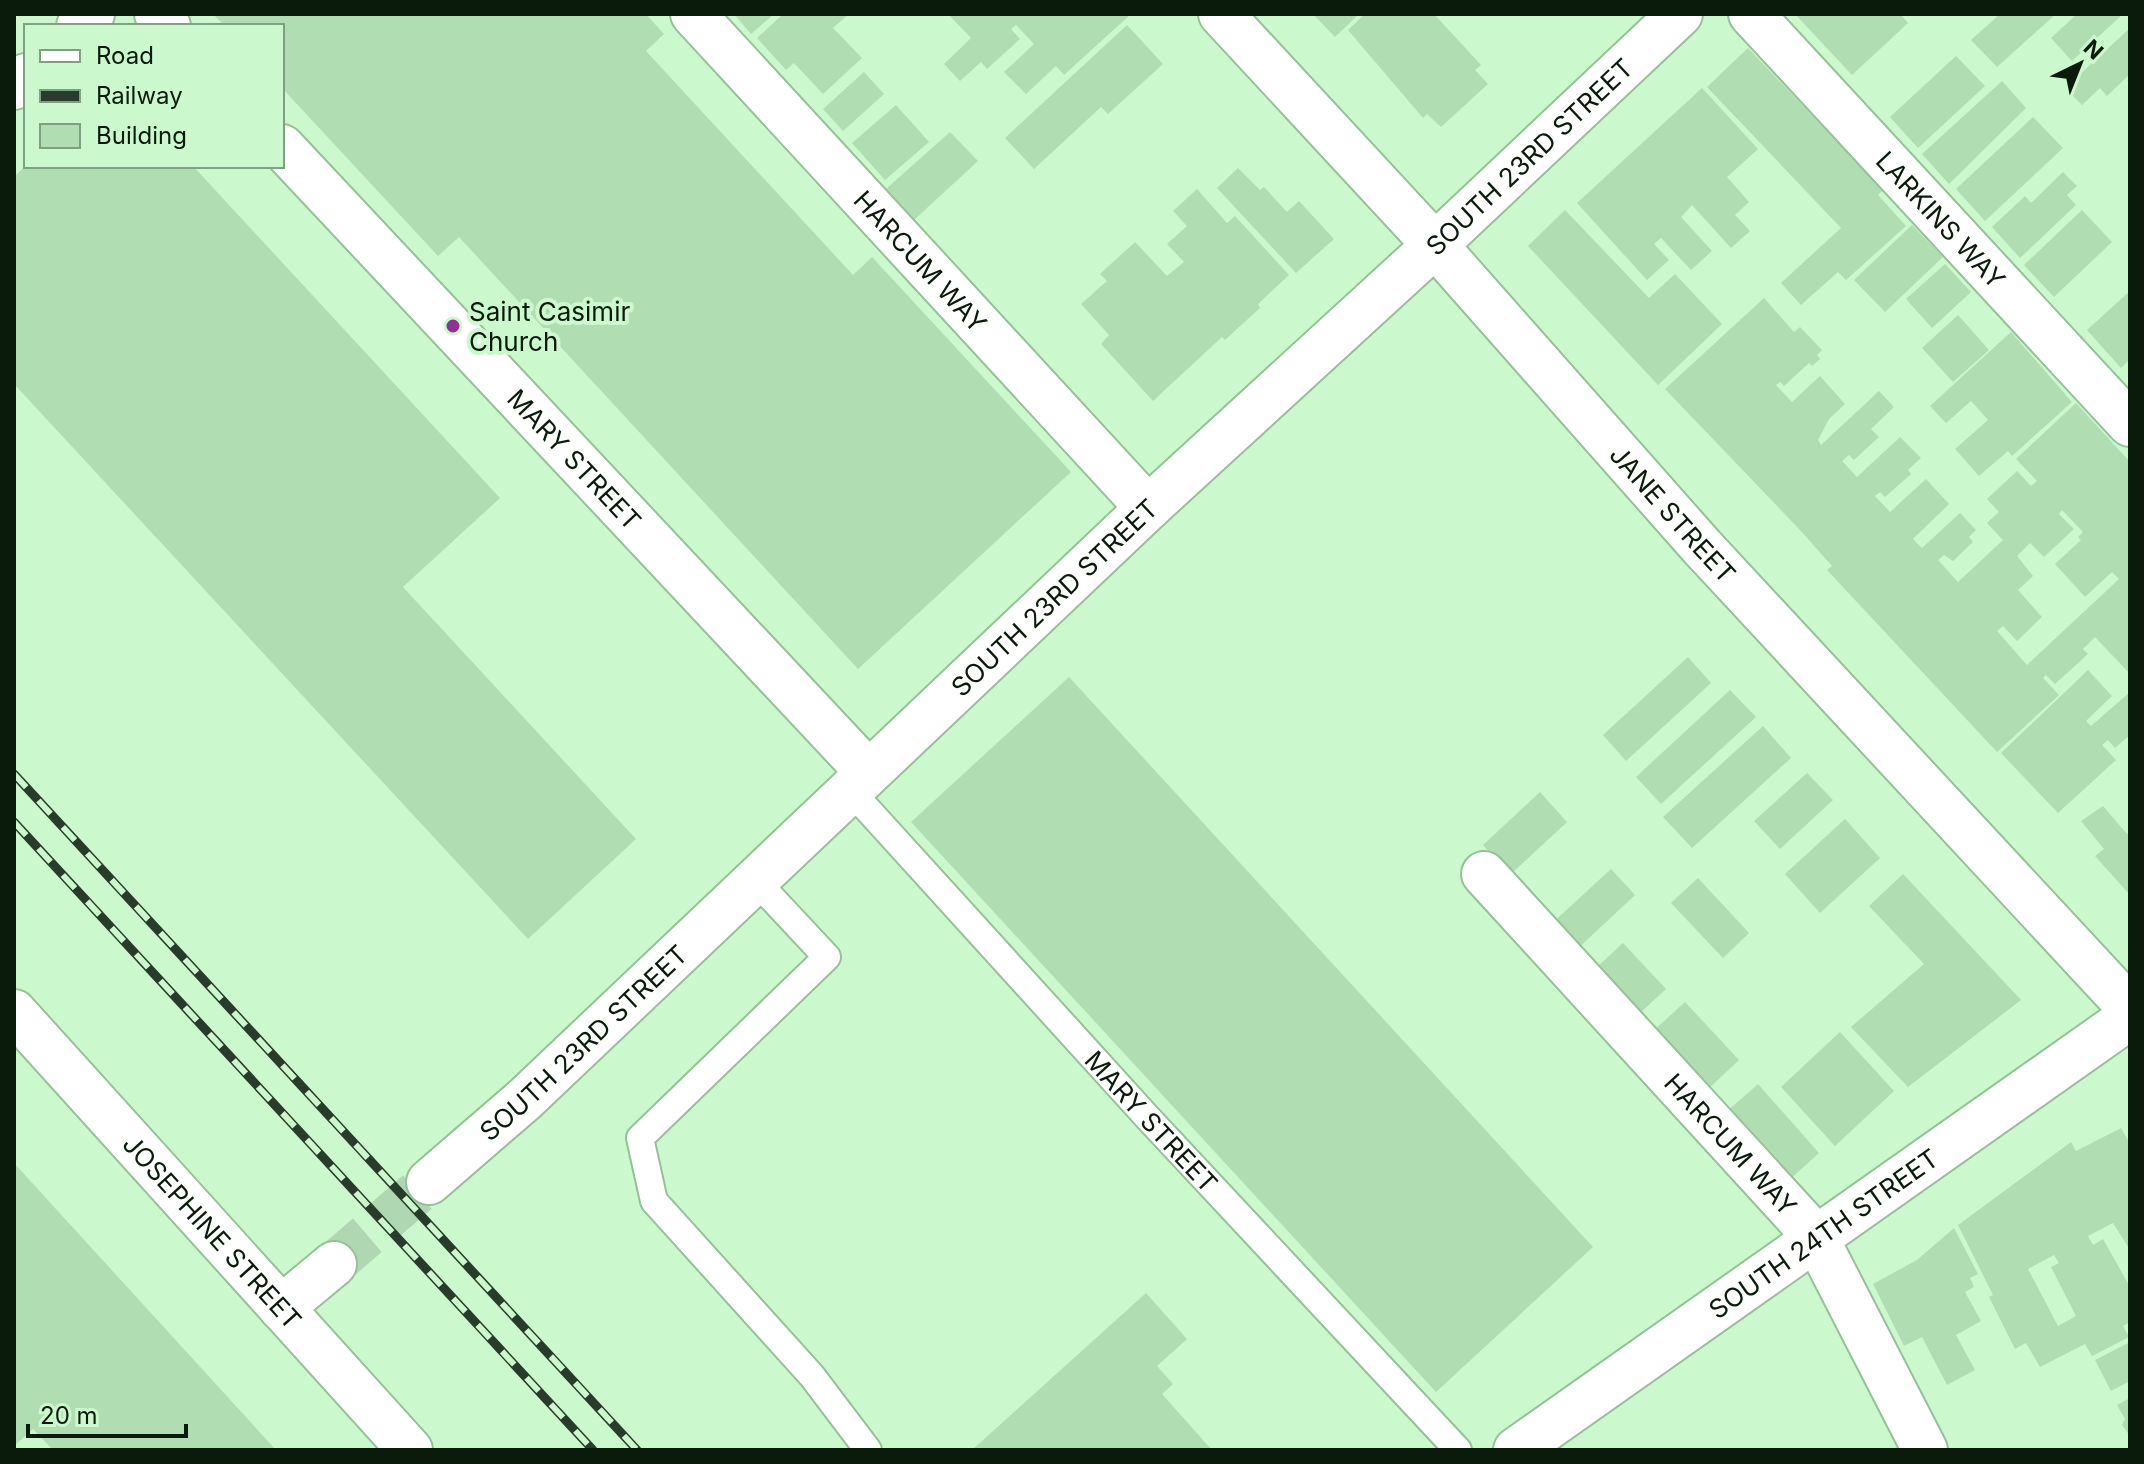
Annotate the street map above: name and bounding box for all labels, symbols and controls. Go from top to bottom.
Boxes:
legend [24,24,284,168]
north arrow [2040,24,2120,104]
text: N [2079,34,2109,65]
text: Road [96,41,154,70]
street label: SOUTH 23RD STREET [1419,52,1639,261]
text: Railway [96,81,183,110]
text: Building [96,121,187,150]
street label: LARKINS WAY [1870,145,2012,294]
street label: HARCUM WAY [848,184,993,338]
place label: Saint Casimir Church [469,296,630,357]
marker: Saint Casimir Church [444,317,462,335]
street label: MARY STREET [502,383,648,536]
street label: JANE STREET [1604,439,1742,589]
street label: SOUTH 23RD STREET [944,492,1163,702]
street label: SOUTH 23RD STREET [473,938,693,1147]
street label: MARY STREET [1079,1044,1224,1198]
street label: HARCUM WAY [1658,1067,1803,1221]
street label: JOSEPHINE STREET [117,1128,308,1335]
street label: SOUTH 24TH STREET [1703,1142,1944,1325]
scale bar [28,1388,186,1438]
text: 20 m [40,1401,98,1430]

